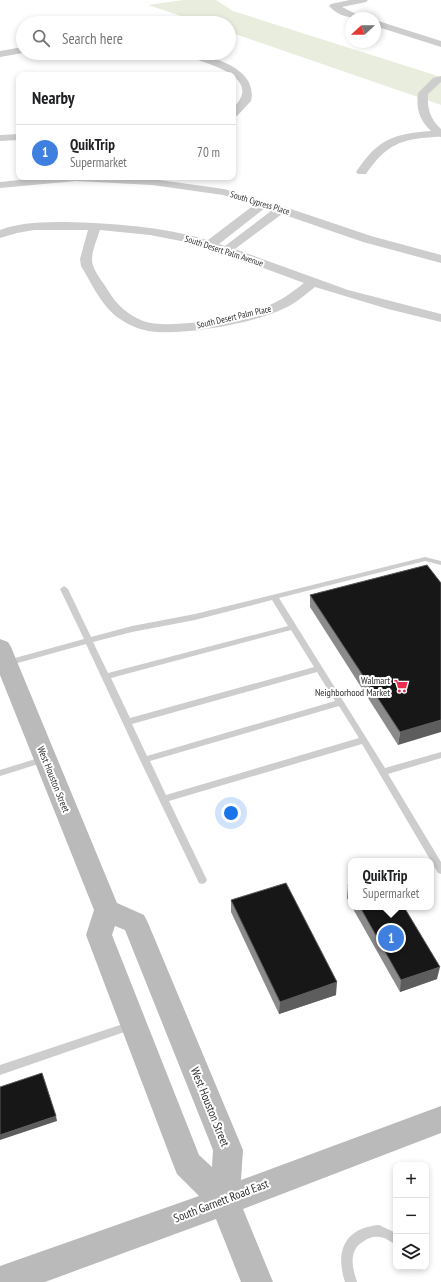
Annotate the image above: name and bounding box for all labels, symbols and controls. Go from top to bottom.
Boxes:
north arrow [345,12,381,48]
search box [16,16,236,60]
icon: search [30,27,52,49]
text: Search here [62,29,123,48]
text: Nearby [32,87,75,109]
text: QuikTrip [70,135,115,154]
text: 1 [42,144,48,161]
text: 70 m [197,144,220,161]
text: Supermarket [70,154,127,171]
street label: South Cypress Place [229,188,292,217]
street label: South Desert Palm Avenue [183,233,265,269]
street label: South Desert Palm Place [196,303,272,330]
place label: Walmart Neighborhood Market [315,674,390,699]
supermarket icon: Walmart Neighborhood Market [393,678,409,694]
street label: West Houston Street [34,744,73,814]
your location [221,803,241,823]
popup [348,858,434,910]
text: QuikTrip [363,866,407,885]
text: Supermarket [363,885,419,902]
pin: 1 [378,923,404,953]
street label: West Houston Street [188,1065,233,1149]
map controls [393,1162,429,1270]
button: + [393,1162,429,1198]
street label: South Garnett Road East [171,1175,271,1226]
button: − [393,1198,429,1234]
button: layers [393,1234,429,1270]

